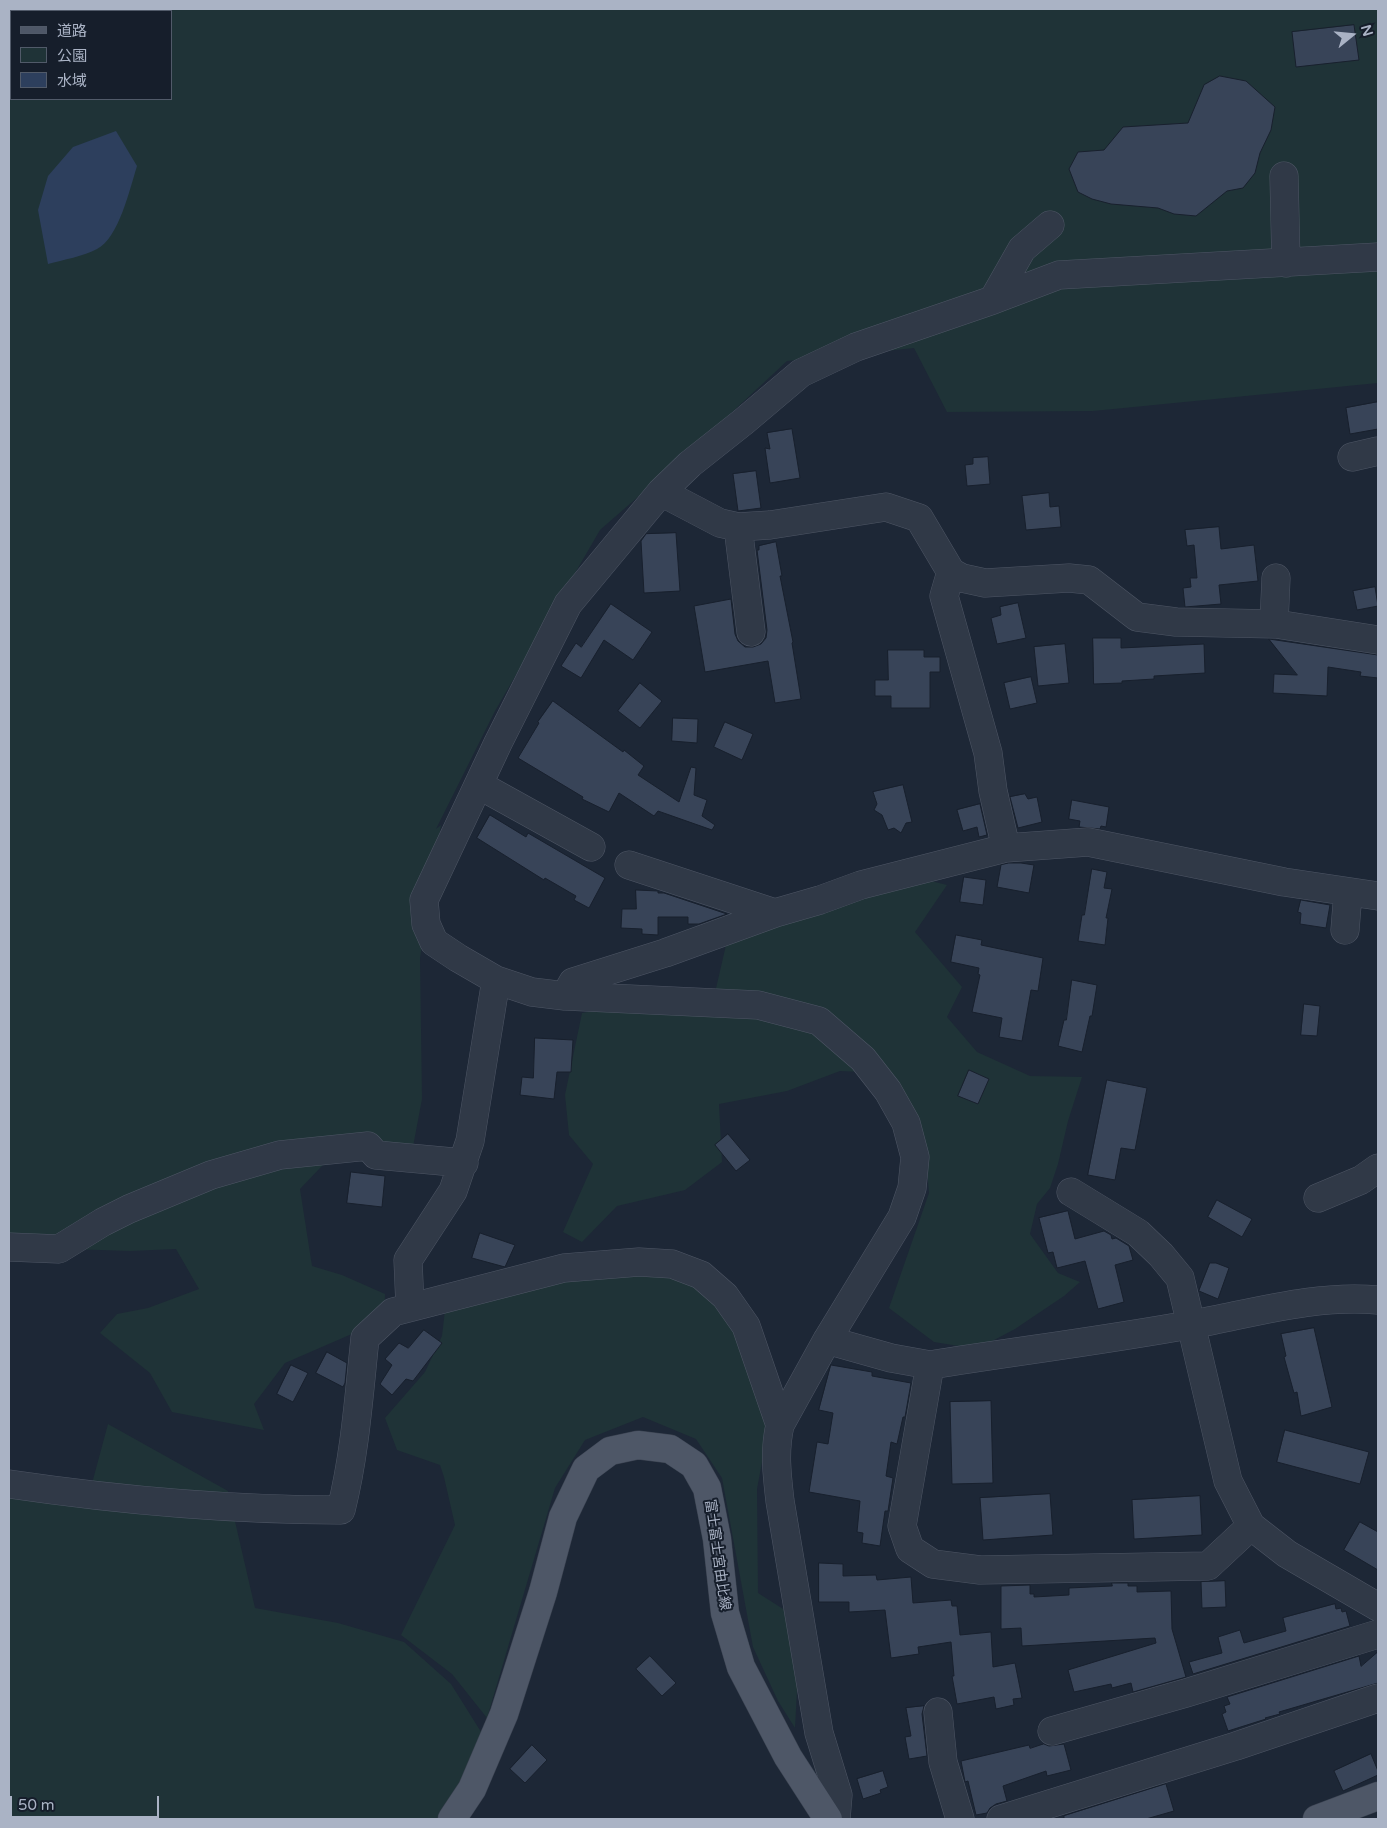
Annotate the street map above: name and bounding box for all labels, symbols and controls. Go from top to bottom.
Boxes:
legend [10,10,172,100]
north arrow [1327,10,1377,60]
text: 道路 [57,22,87,40]
text: N [1357,23,1377,38]
text: 公園 [57,47,87,65]
text: 水域 [57,72,87,90]
street label: 富士富士宮由比線 [701,1498,733,1612]
scale bar [12,1786,161,1818]
text: 50 m [18,1796,55,1814]

